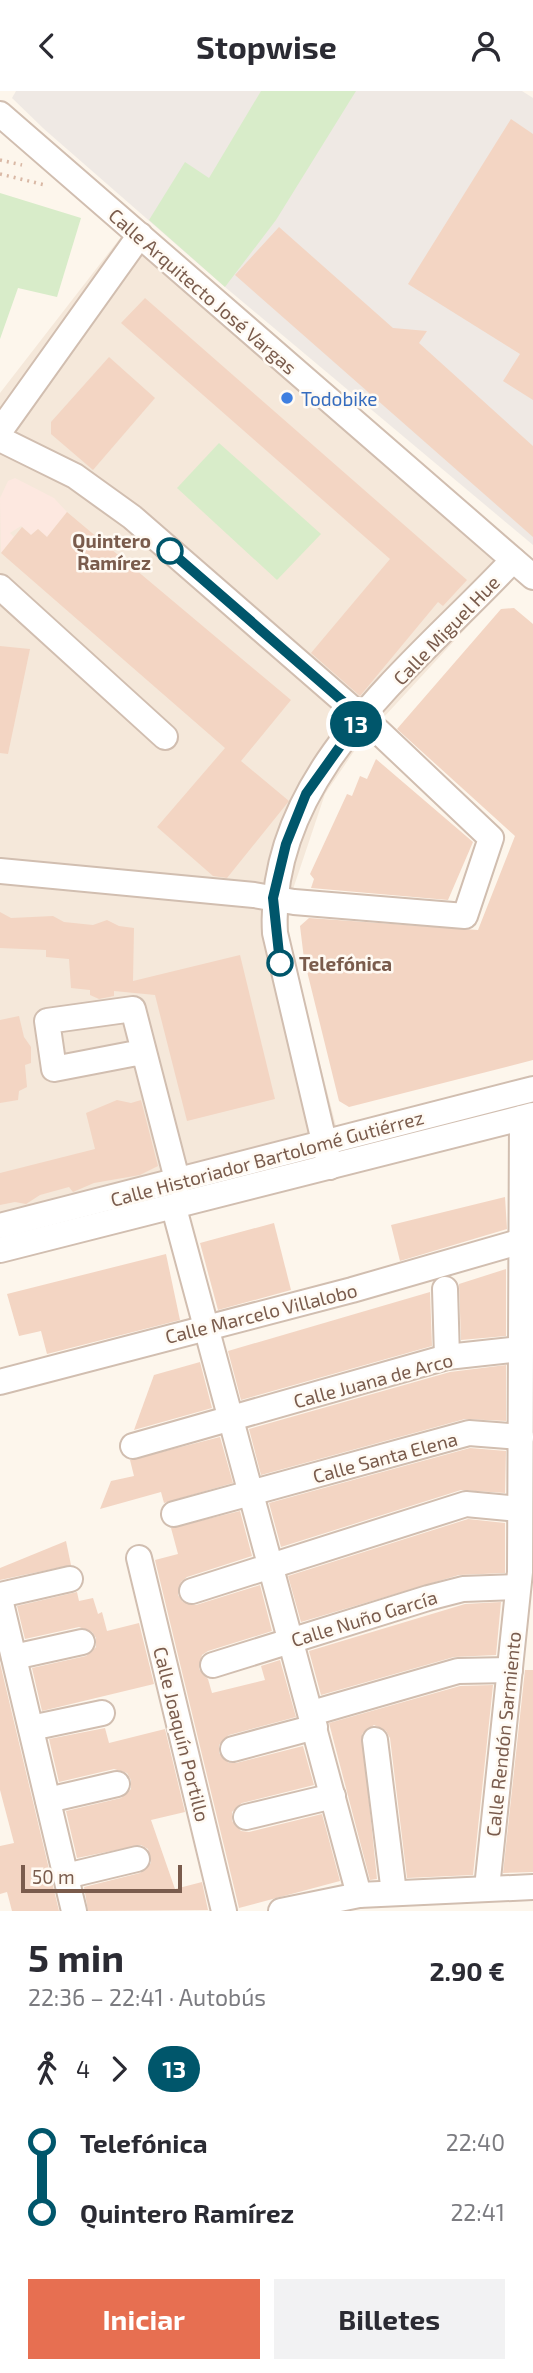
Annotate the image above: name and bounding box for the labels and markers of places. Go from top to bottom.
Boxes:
place label: Todobike [301,387,378,410]
marker: Todobike [279,390,295,406]
place label: Quintero Ramírez [72,529,151,574]
marker: Quintero Ramírez [157,538,183,564]
marker: Telefónica [267,950,293,976]
place label: Telefónica [299,952,392,975]

